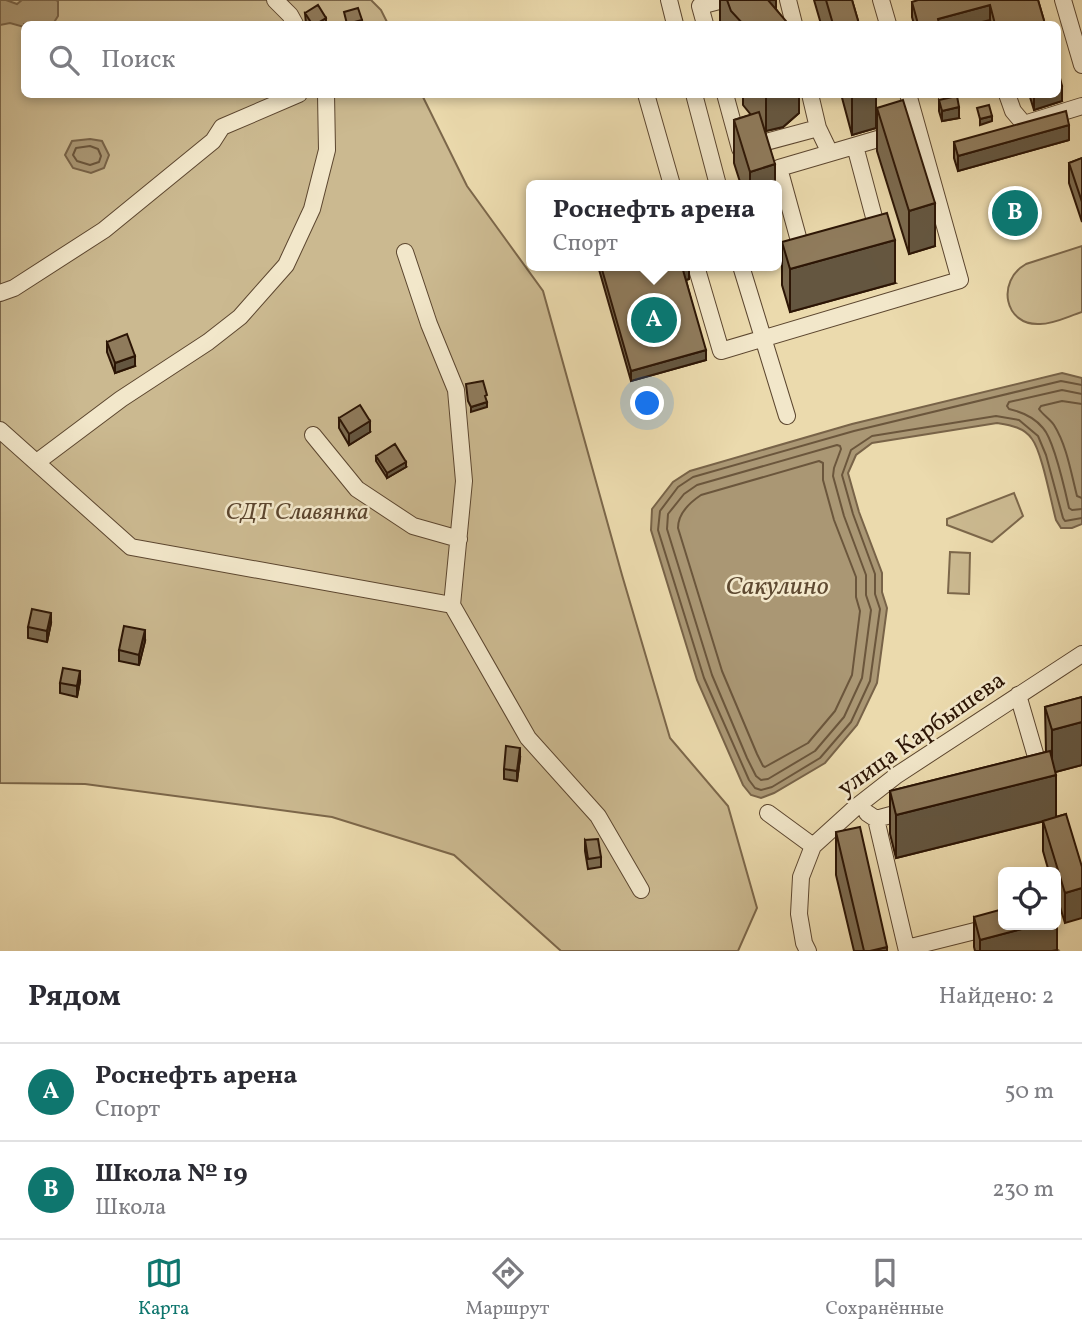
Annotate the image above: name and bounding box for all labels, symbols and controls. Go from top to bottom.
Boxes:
search box [21,21,1061,98]
icon: search [45,41,83,79]
text: Поиск [101,42,175,78]
popup [526,180,782,271]
pin: B [992,187,1038,239]
text: Роснефть арена [553,192,755,228]
text: Спорт [553,228,618,260]
pin: A [631,294,677,346]
your location [630,386,664,420]
park label: СДТ Славянка [225,496,369,530]
water label: Сакулино [726,569,829,605]
street label: улица Карбышева [831,664,1013,806]
map controls [998,867,1061,930]
button: locate [998,867,1061,930]
text: Рядом [28,976,121,1018]
text: Найдено: 2 [939,981,1054,1013]
text: Роснефть арена [95,1058,297,1094]
text: A [43,1076,59,1108]
text: 50 m [1005,1076,1054,1108]
text: Спорт [95,1094,160,1126]
text: Школа № 19 [95,1156,248,1192]
text: B [43,1174,59,1206]
text: 230 m [992,1174,1054,1206]
text: Школа [95,1192,166,1224]
tab: Карта [138,1254,190,1322]
tab: Маршрут [466,1254,549,1322]
tab: Сохранённые [825,1254,944,1322]

